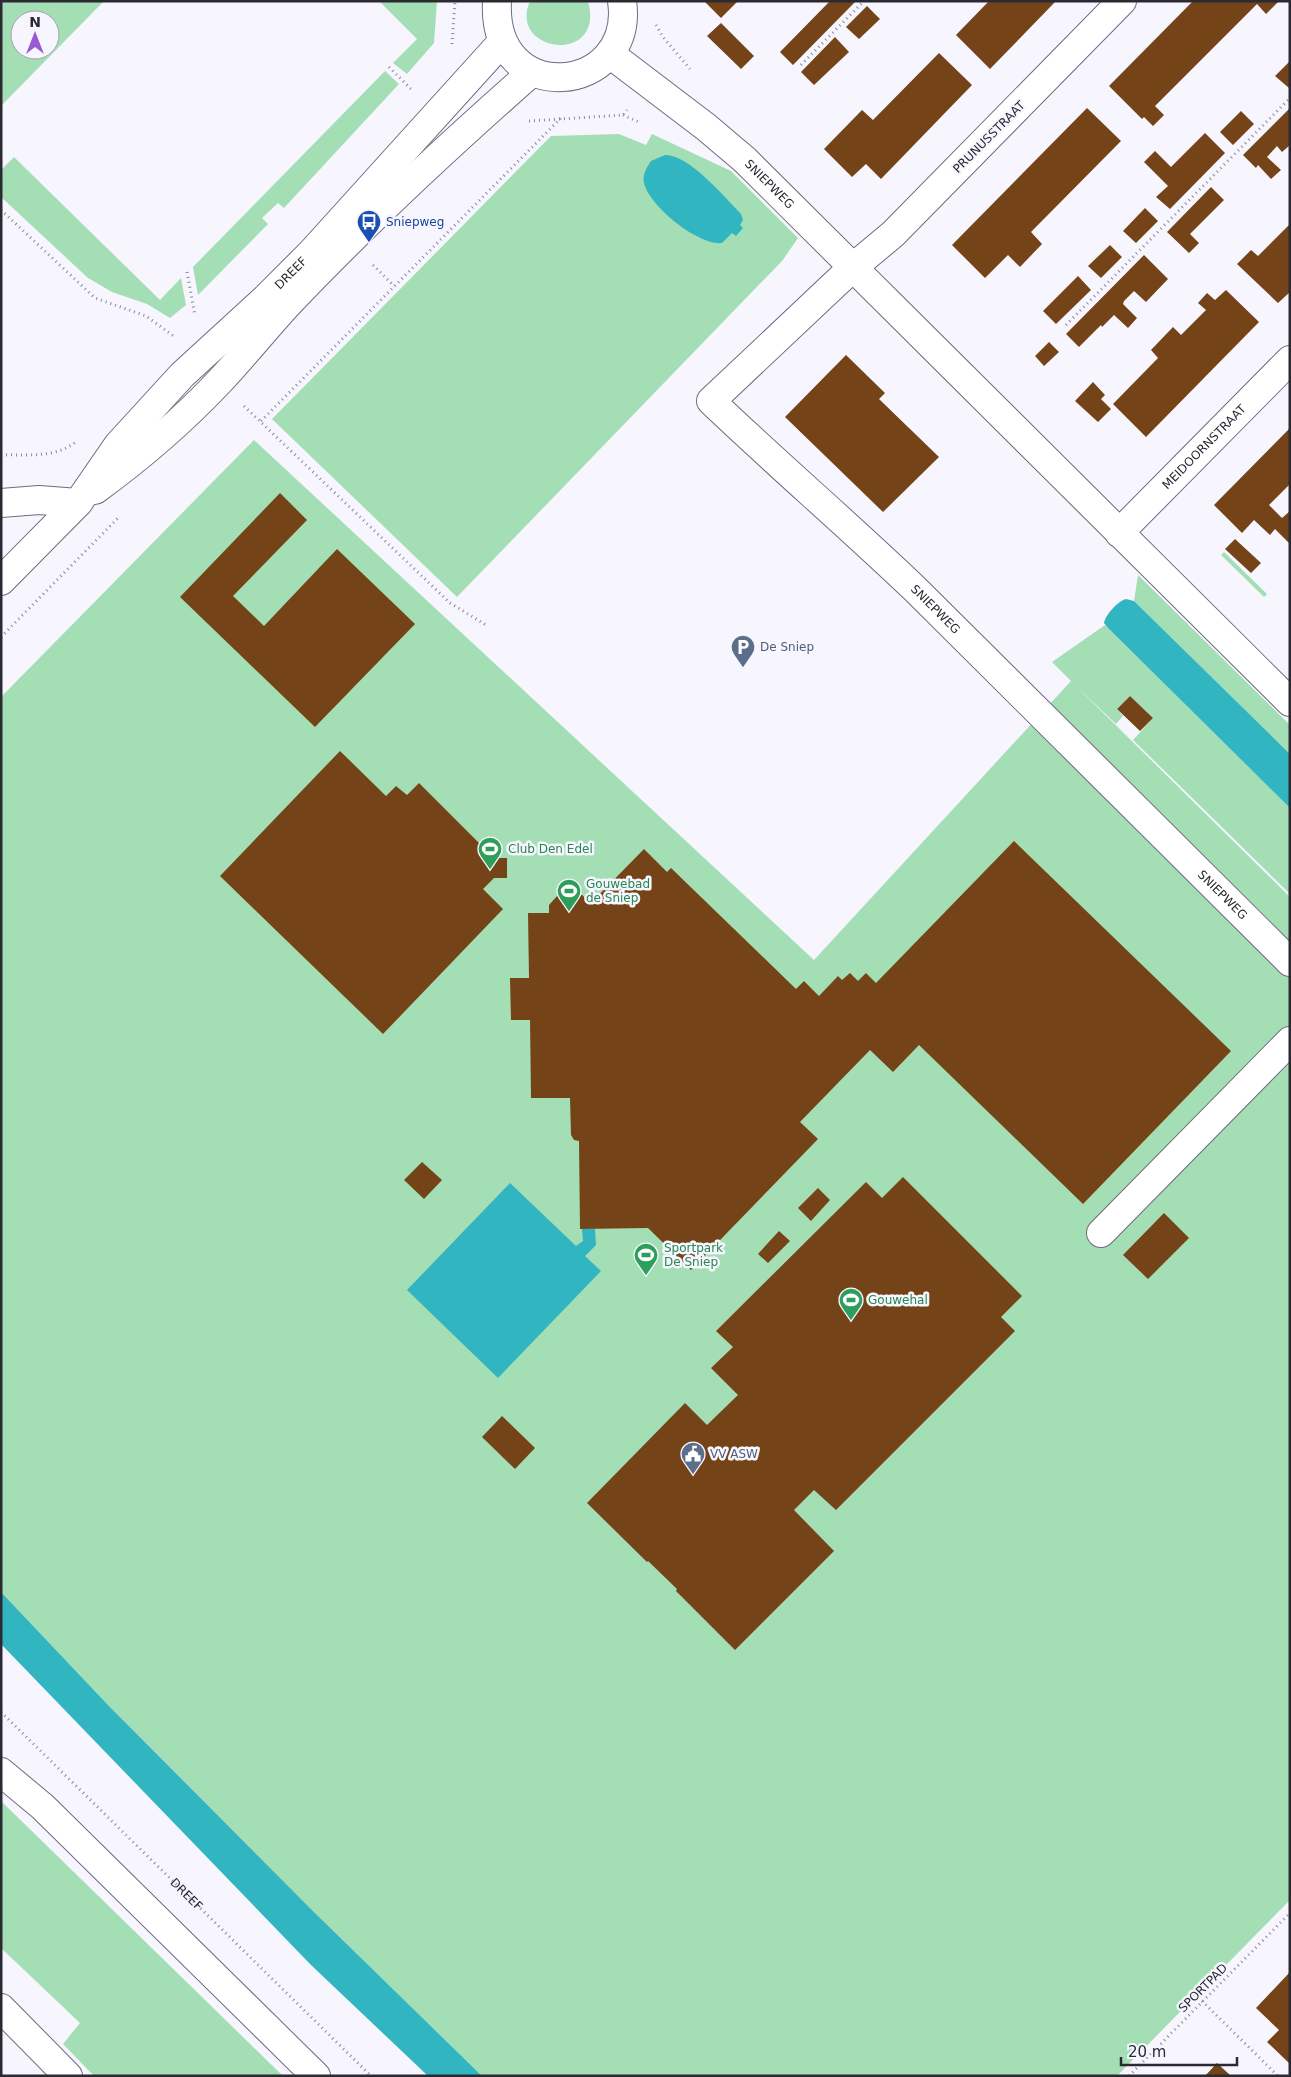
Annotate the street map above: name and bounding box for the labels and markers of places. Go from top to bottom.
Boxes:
bus stop icon: Sniepweg [356,209,382,243]
place label: Sniepweg [386,215,444,229]
parking icon: De Sniep [730,634,756,668]
place label: De Sniep [760,640,814,654]
sports icon: Club Den Edel [477,836,503,870]
place label: Club Den Edel [508,842,593,856]
place label: Gouwebad de Sniep [586,877,650,905]
sports icon: Gouwebad de Sniep [556,878,582,912]
place label: Sportpark De Sniep [664,1241,723,1269]
sports icon: Sportpark De Sniep [633,1242,659,1276]
sports icon: Gouwehal [838,1287,864,1321]
place label: Gouwehal [868,1293,928,1307]
public building icon: VV ASW [680,1441,706,1475]
place label: VV ASW [710,1447,758,1461]

